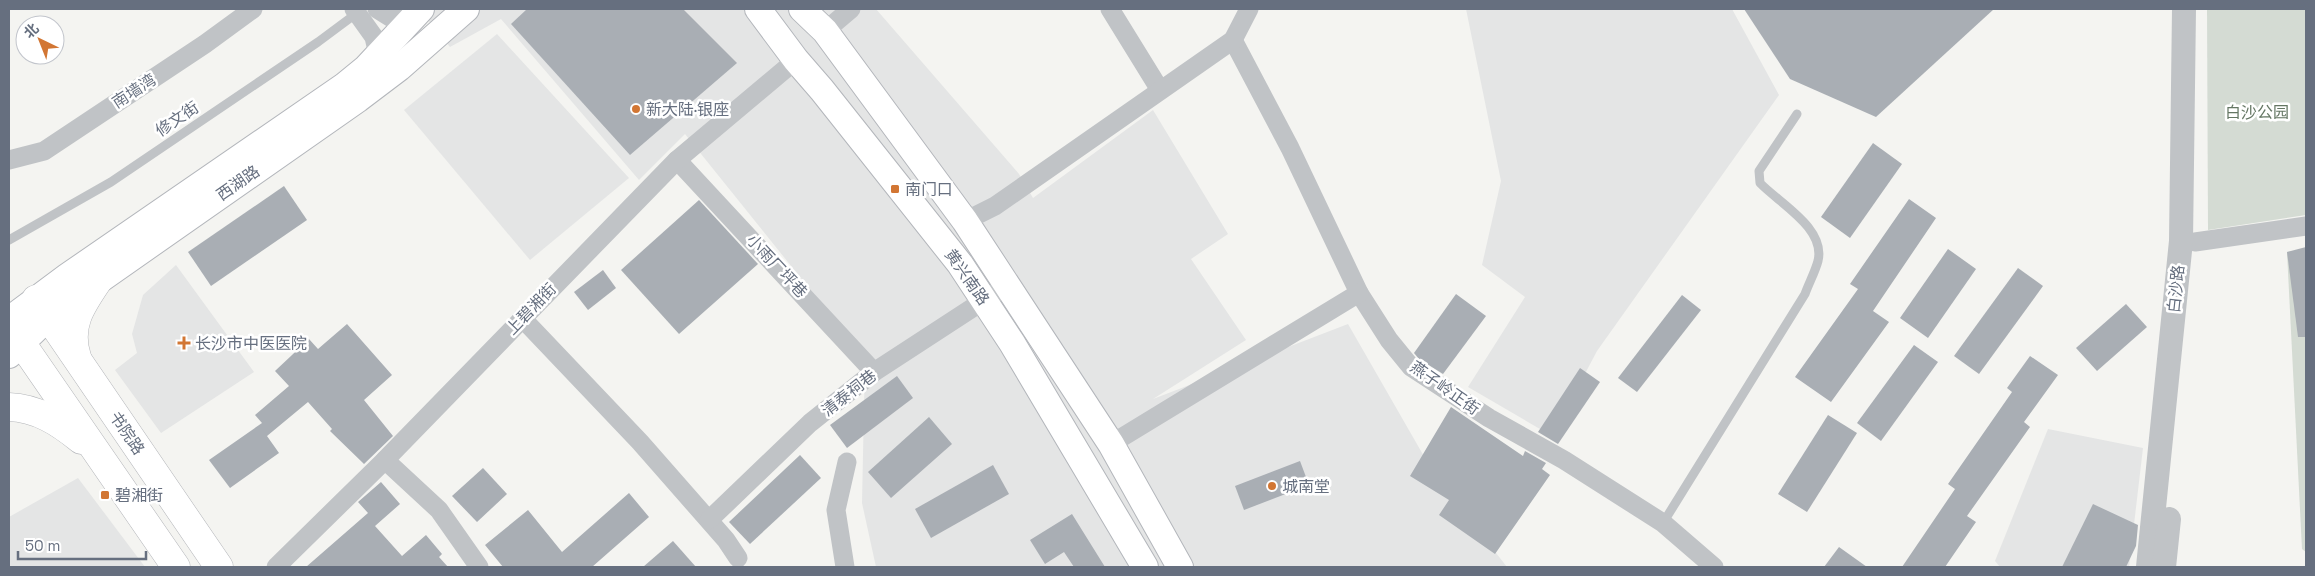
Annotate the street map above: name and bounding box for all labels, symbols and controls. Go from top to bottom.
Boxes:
north arrow [15,15,65,65]
text: 北 [20,19,42,42]
street label: 南墙湾 [108,69,160,113]
street label: 修文街 [151,97,203,141]
place label: 新大陆·银座 [646,99,729,120]
park label: 白沙公园 [2225,102,2289,123]
marker: 新大陆·银座 [630,103,642,115]
street label: 西湖路 [212,161,264,205]
place label: 南门口 [905,179,953,200]
marker: 南门口 [889,183,901,195]
street label: 小雨厂坪巷 [742,230,812,302]
street label: 黄兴南路 [940,245,994,309]
street label: 白沙路 [2163,264,2189,314]
street label: 上碧湘街 [501,279,561,339]
place label: 长沙市中医医院 [195,333,307,354]
marker: 长沙市中医医院 [177,336,191,350]
street label: 燕子岭正街 [1406,356,1484,420]
street label: 清泰祠巷 [817,365,881,421]
street label: 书院路 [105,407,149,459]
place label: 城南堂 [1282,476,1330,497]
marker: 城南堂 [1266,480,1278,492]
place label: 碧湘街 [115,485,163,506]
marker: 碧湘街 [99,489,111,501]
scale bar [18,528,145,560]
text: 50 m [25,536,60,555]

